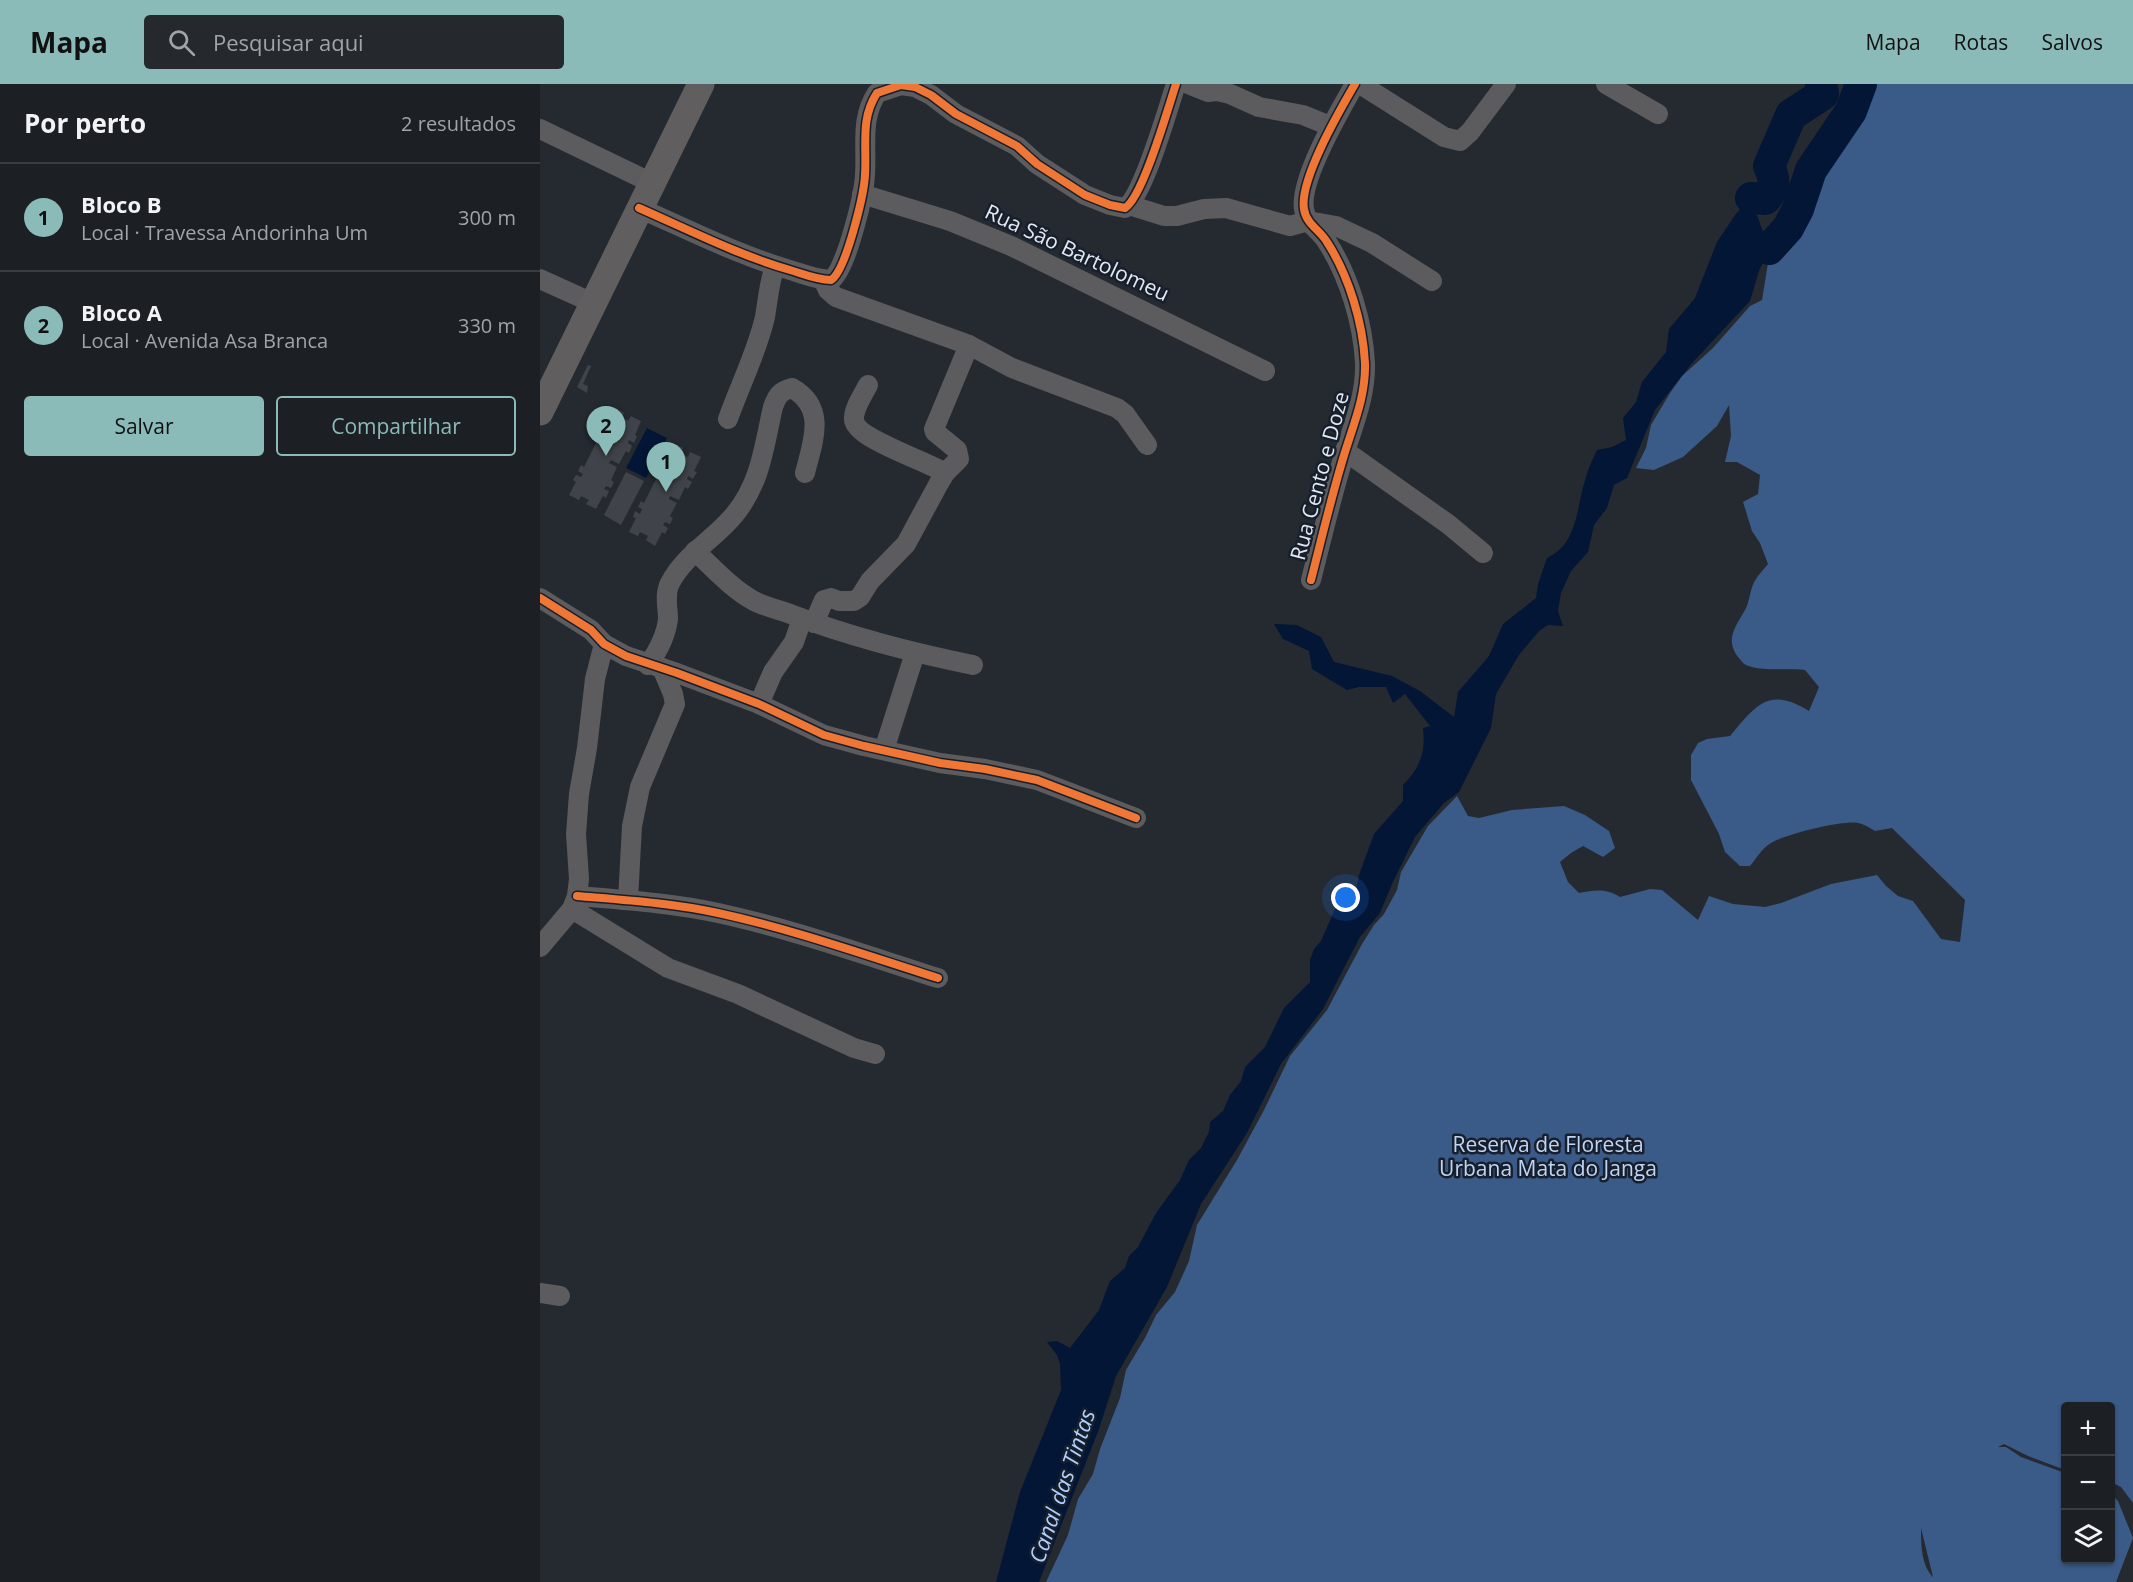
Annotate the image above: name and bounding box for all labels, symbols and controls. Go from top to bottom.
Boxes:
search box [144,15,564,69]
text: Mapa [30,23,108,61]
icon: search [165,26,198,59]
text: Pesquisar aqui [213,27,364,57]
text: Mapa [1866,28,1921,56]
text: Rotas [1954,28,2008,56]
text: Salvos [2041,28,2103,56]
text: Por perto [24,105,146,141]
text: 2 resultados [401,110,516,137]
text: Bloco B [81,189,162,219]
street label: Rua São Bartolomeu [981,197,1174,307]
text: 1 [38,204,49,231]
text: 300 m [458,204,516,231]
text: Local · Travessa Andorinha Um [81,219,368,246]
text: Bloco A [81,297,162,327]
text: 2 [38,312,49,339]
text: 330 m [458,312,516,339]
text: Local · Avenida Asa Branca [81,327,328,354]
street label: Rua Cento e Doze [1283,388,1355,563]
button: Salvar [24,396,264,456]
button: Compartilhar [276,396,516,456]
pin: 2 [586,406,626,456]
pin: 1 [646,442,686,492]
your location [1331,883,1360,912]
park label: Reserva de Floresta Urbana Mata do Janga [1439,1130,1657,1182]
map controls [2061,1402,2115,1564]
button: + [2061,1402,2115,1456]
water label: Canal das Tintas [1021,1404,1102,1566]
button: − [2061,1456,2115,1510]
button: layers [2061,1510,2115,1564]

